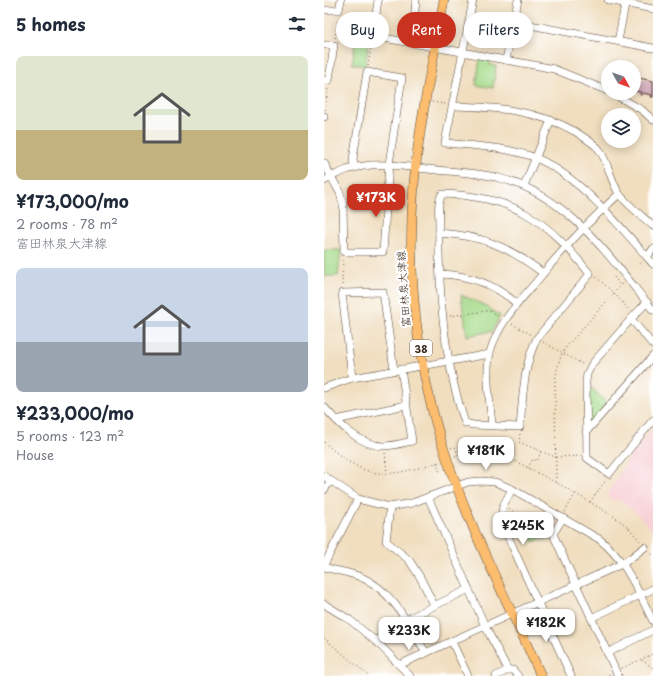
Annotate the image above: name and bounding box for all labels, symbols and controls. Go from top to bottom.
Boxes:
text: 5 homes [16,11,86,37]
chip: Buy [336,12,389,48]
chip: Rent [397,12,456,48]
chip: Filters [464,12,533,48]
icon: filters [286,13,308,35]
north arrow [601,60,641,100]
map controls [601,60,641,148]
icon: home [126,82,198,154]
button: layers [601,108,641,148]
pin: ¥173K [348,184,404,218]
text: ¥173K [356,187,396,206]
text: ¥173,000/mo [16,188,129,214]
text: 2 rooms · 78 m² [16,214,118,233]
text: 富田林泉大津線 [16,233,107,252]
street label: 富田林泉大津線 [392,250,414,328]
icon: home [126,294,198,366]
road number: 38 [410,340,432,356]
text: ¥233,000/mo [16,400,134,426]
text: 5 rooms · 123 m² [16,426,124,445]
pin: ¥181K [458,437,514,471]
text: ¥181K [467,440,505,459]
text: House [16,445,54,464]
pin: ¥245K [495,512,551,546]
text: ¥245K [502,515,544,534]
pin: ¥182K [518,609,574,643]
text: ¥182K [526,612,566,631]
pin: ¥233K [381,617,437,651]
text: ¥233K [387,620,431,639]

